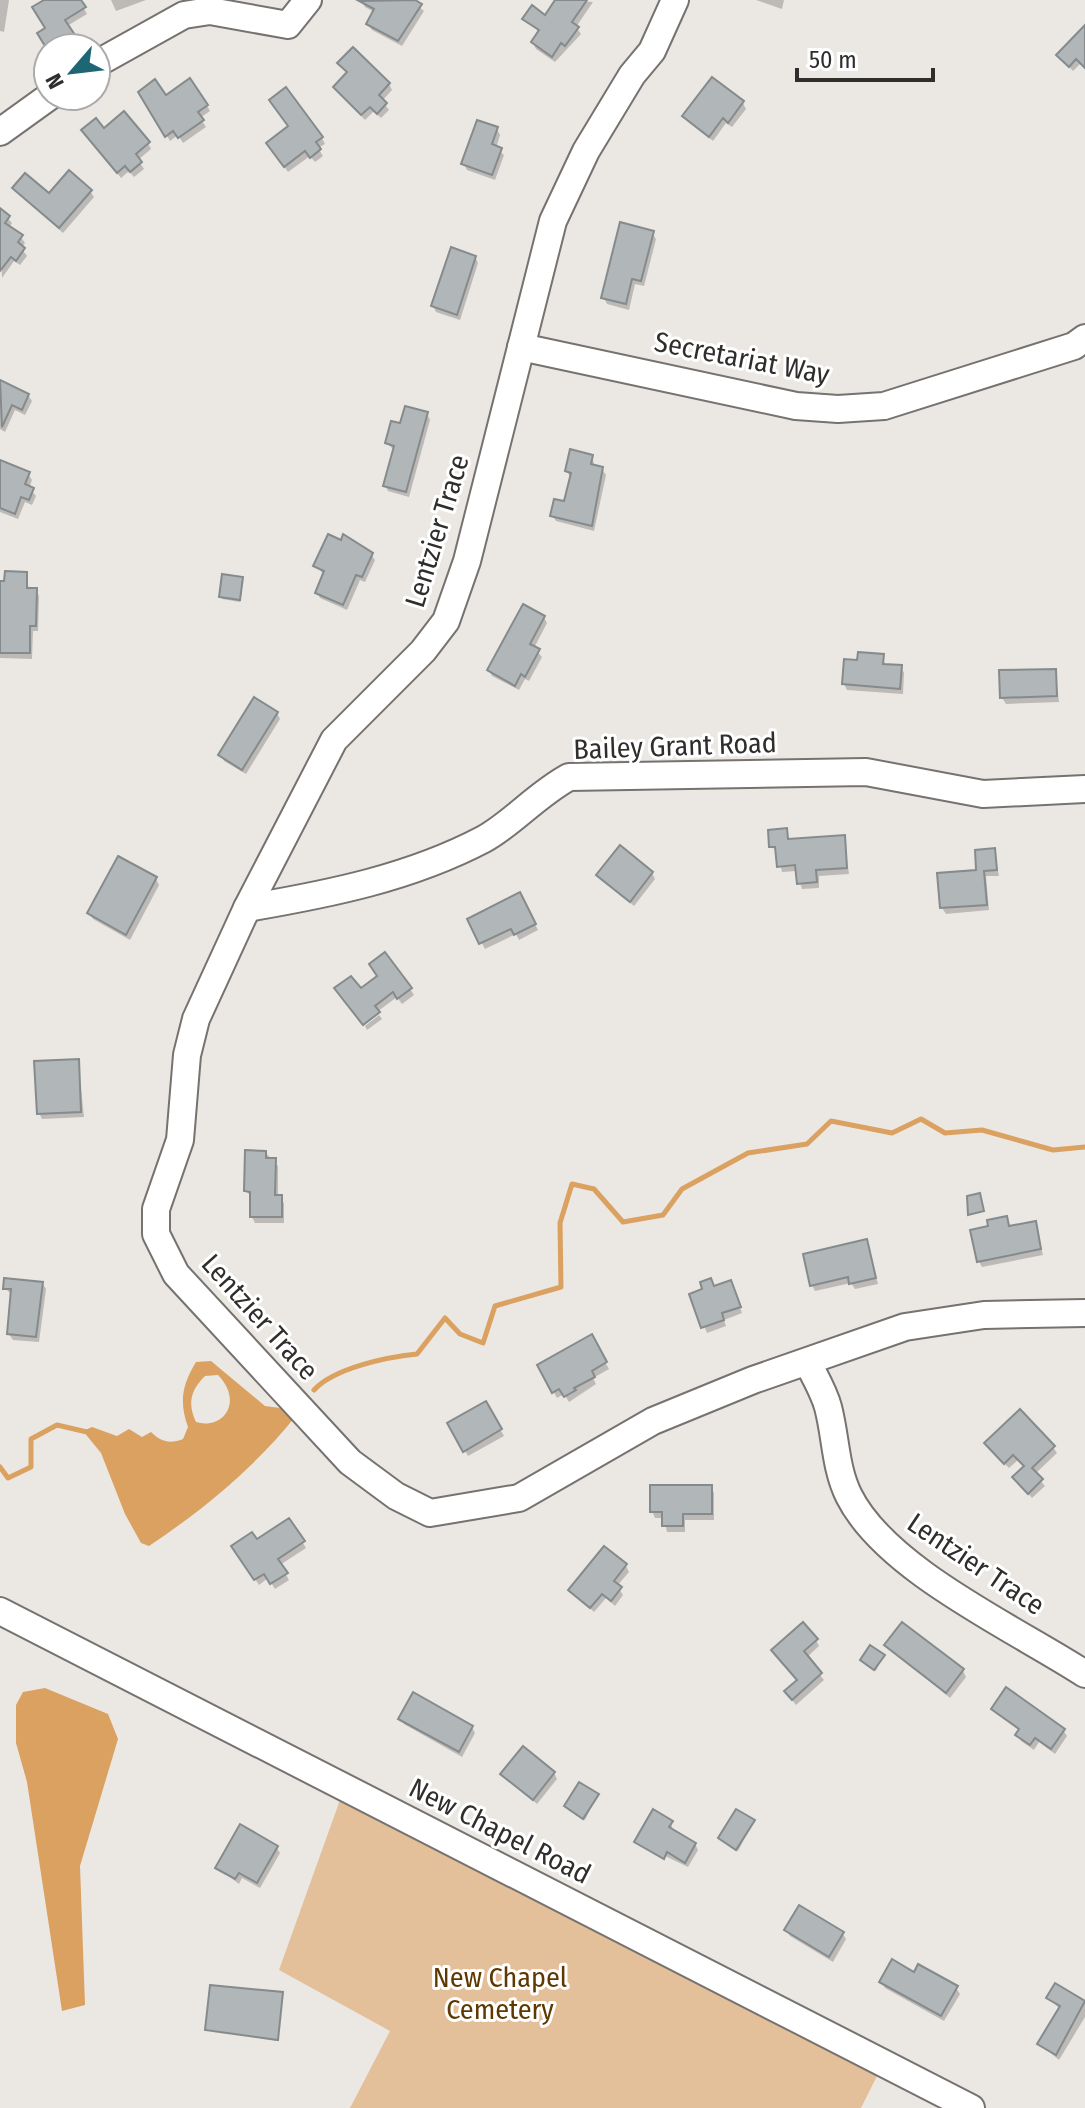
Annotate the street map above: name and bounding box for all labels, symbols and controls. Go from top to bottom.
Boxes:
north arrow [32,32,112,112]
scale bar [797,32,933,82]
text: 50 m [809,46,857,74]
text: N [40,69,70,93]
street label: Secretariat Way [652,325,833,391]
street label: Lentzier Trace [398,451,476,611]
street label: Bailey Grant Road [573,726,777,766]
street label: Lentzier Trace [195,1247,325,1387]
street label: Lentzier Trace [901,1506,1051,1622]
street label: New Chapel Road [404,1771,596,1891]
park label: New Chapel Cemetery [433,1961,567,2026]

